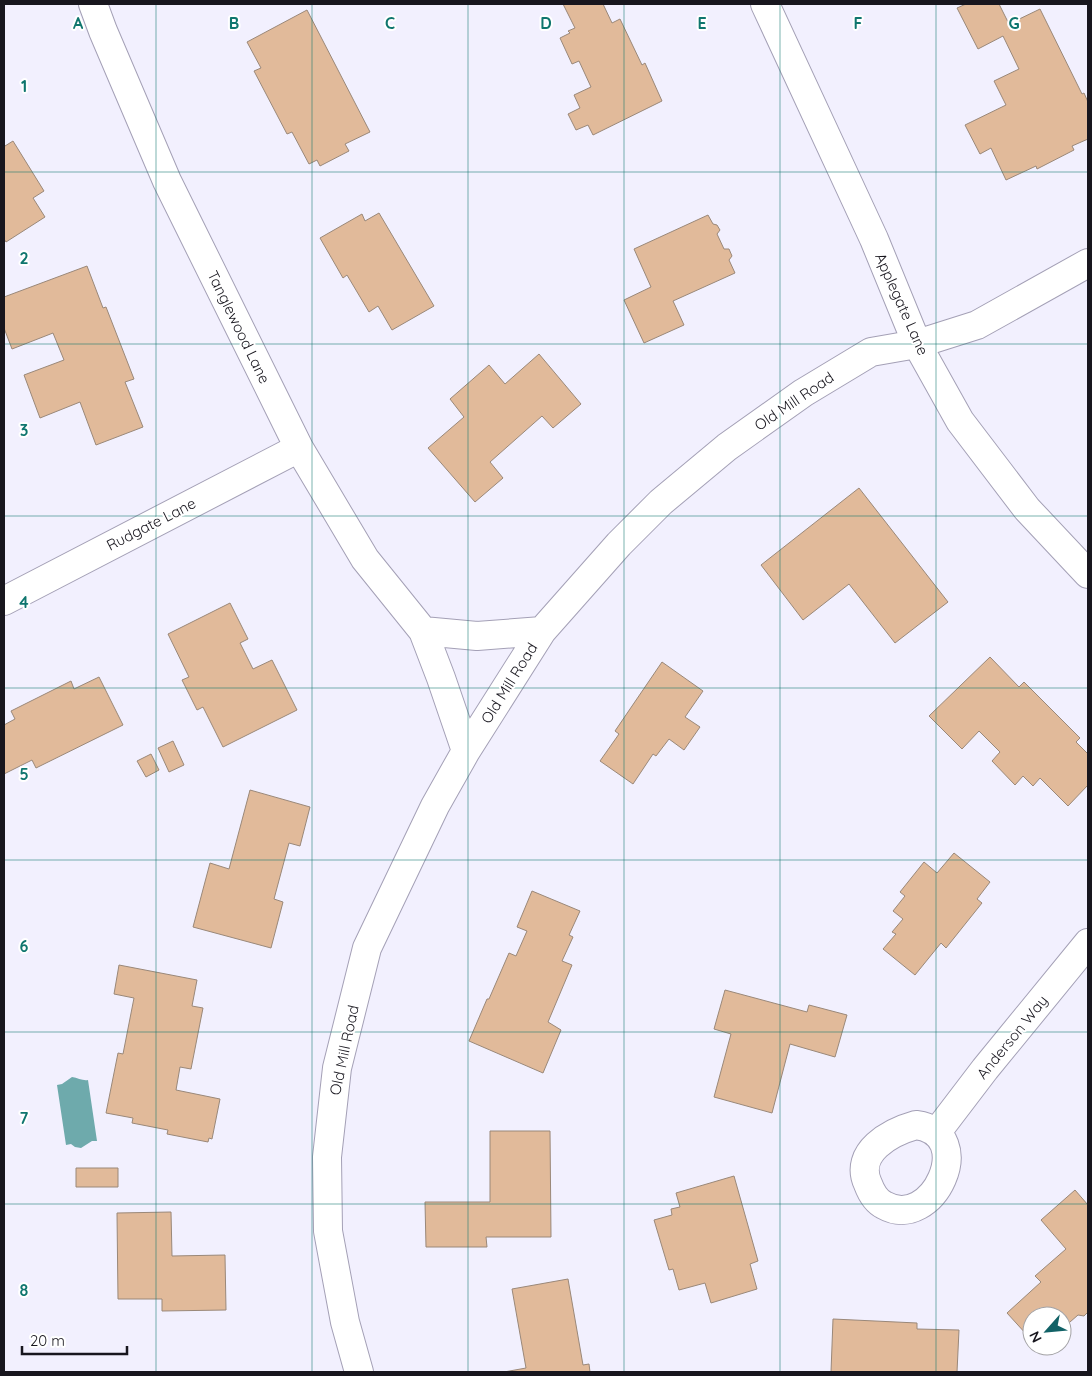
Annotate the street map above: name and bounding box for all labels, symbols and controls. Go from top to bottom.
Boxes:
text: A [73,13,84,33]
text: B [229,13,239,33]
text: C [385,13,395,33]
text: D [540,13,552,33]
text: E [697,13,707,33]
text: F [854,13,863,33]
text: G [1008,13,1020,33]
text: 1 [21,76,27,96]
text: 2 [19,248,29,268]
street label: Applegate Lane [871,250,933,358]
street label: Tanglewood Lane [203,267,275,387]
street label: Old Mill Road [751,367,837,435]
text: 3 [20,420,28,440]
street label: Rudgate Lane [103,493,199,555]
text: 4 [19,592,29,612]
street label: Old Mill Road [477,639,541,727]
text: 5 [19,764,29,784]
text: 6 [20,936,29,956]
street label: Anderson Way [972,991,1052,1083]
street label: Old Mill Road [325,1003,363,1097]
text: 7 [20,1108,29,1128]
text: 8 [20,1280,29,1300]
north arrow [1022,1306,1072,1356]
scale bar [22,1324,128,1356]
text: N [1025,1328,1046,1346]
text: 20 m [30,1331,65,1350]

